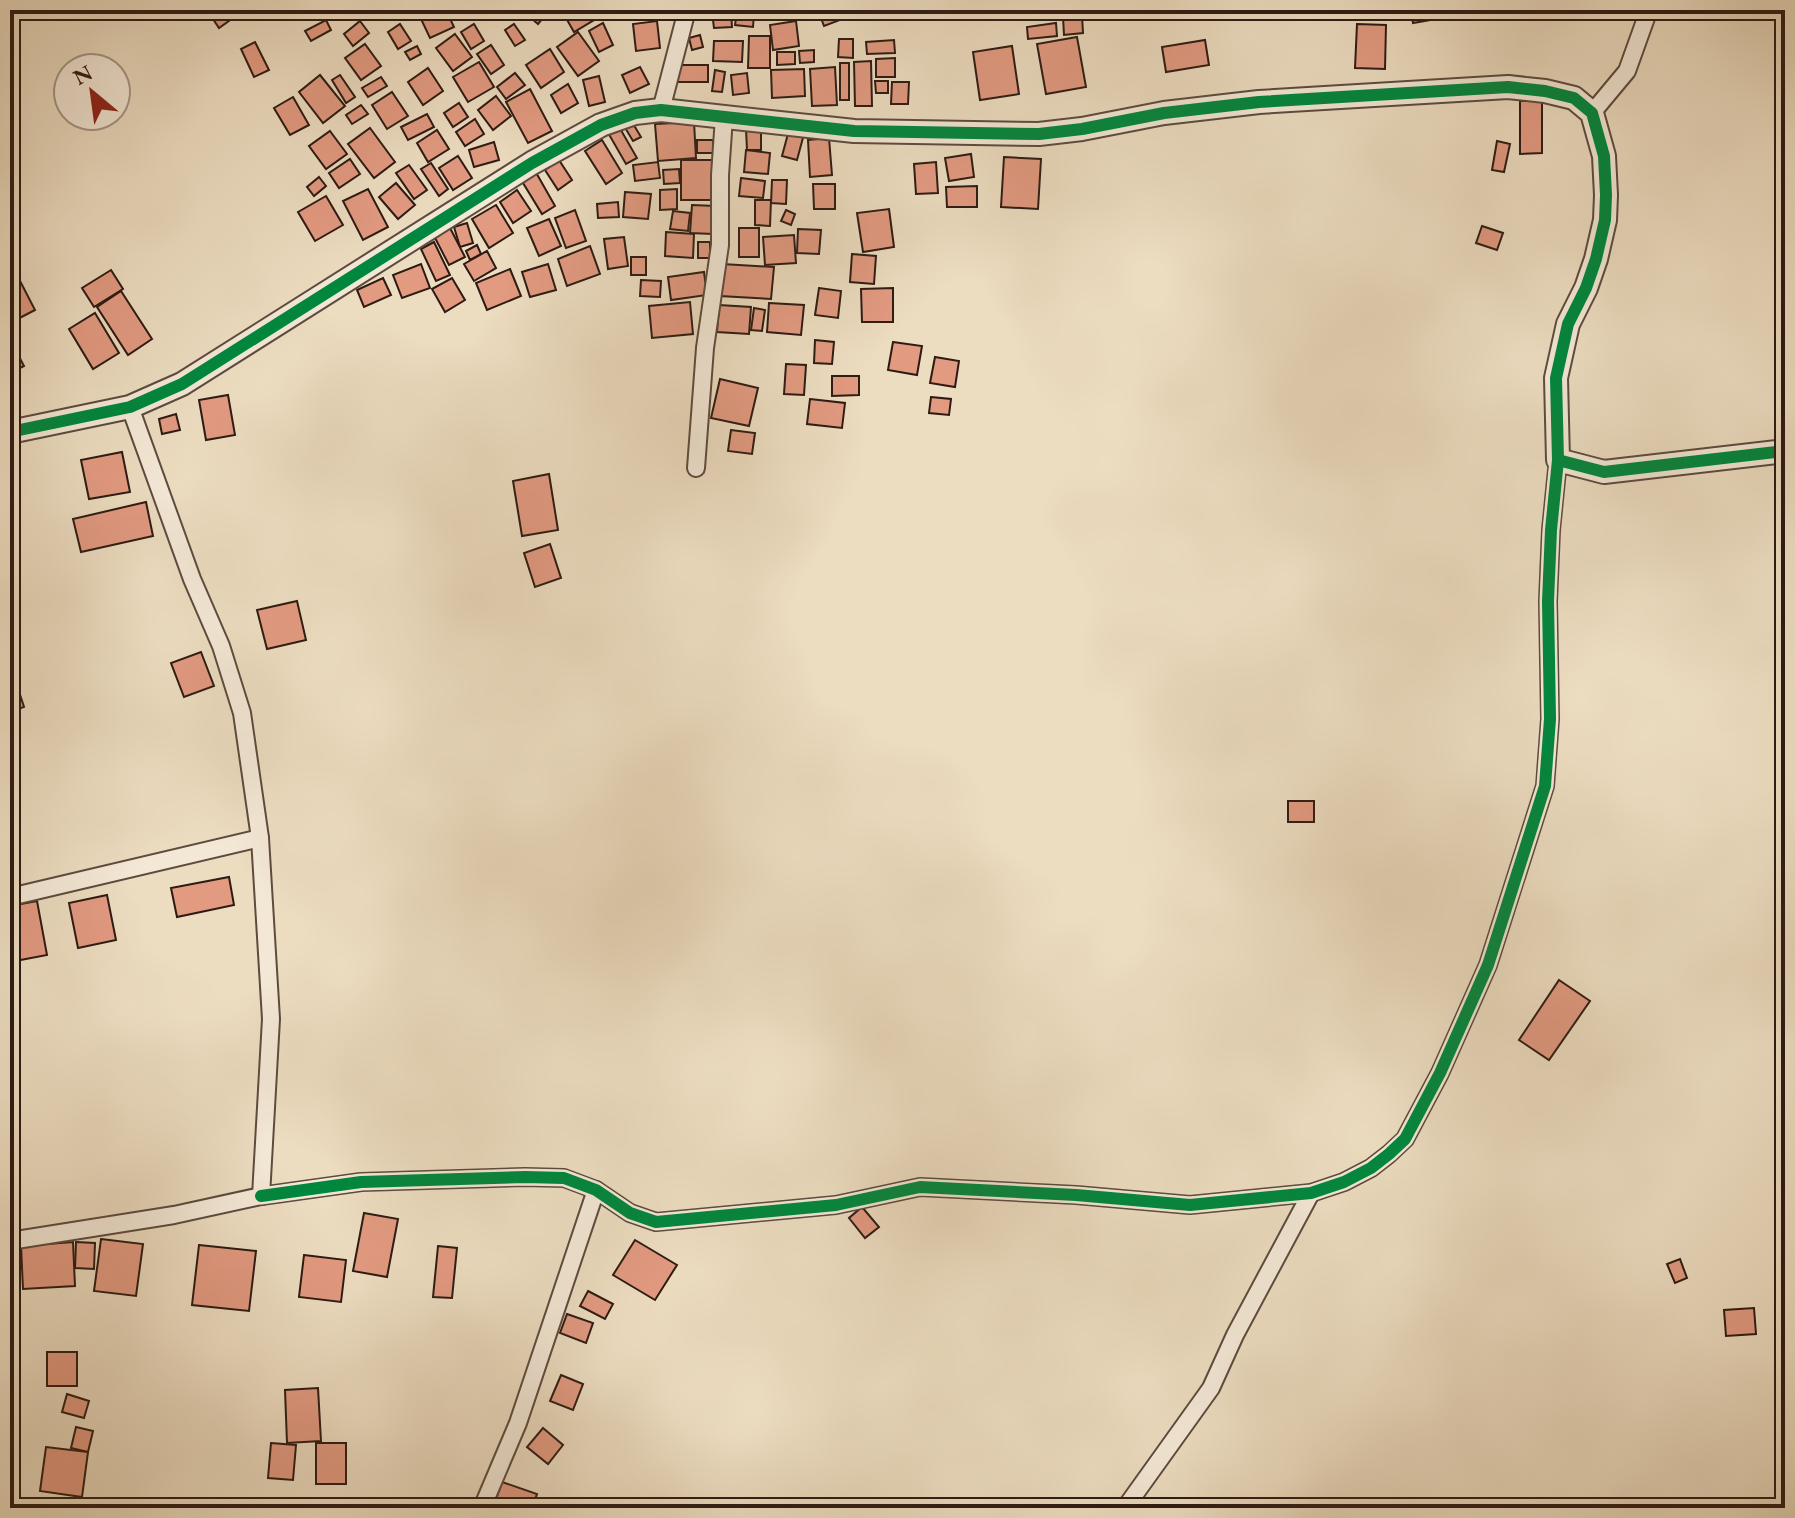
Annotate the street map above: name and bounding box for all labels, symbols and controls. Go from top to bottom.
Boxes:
north arrow [52,52,132,132]
text: N [68,58,98,92]

